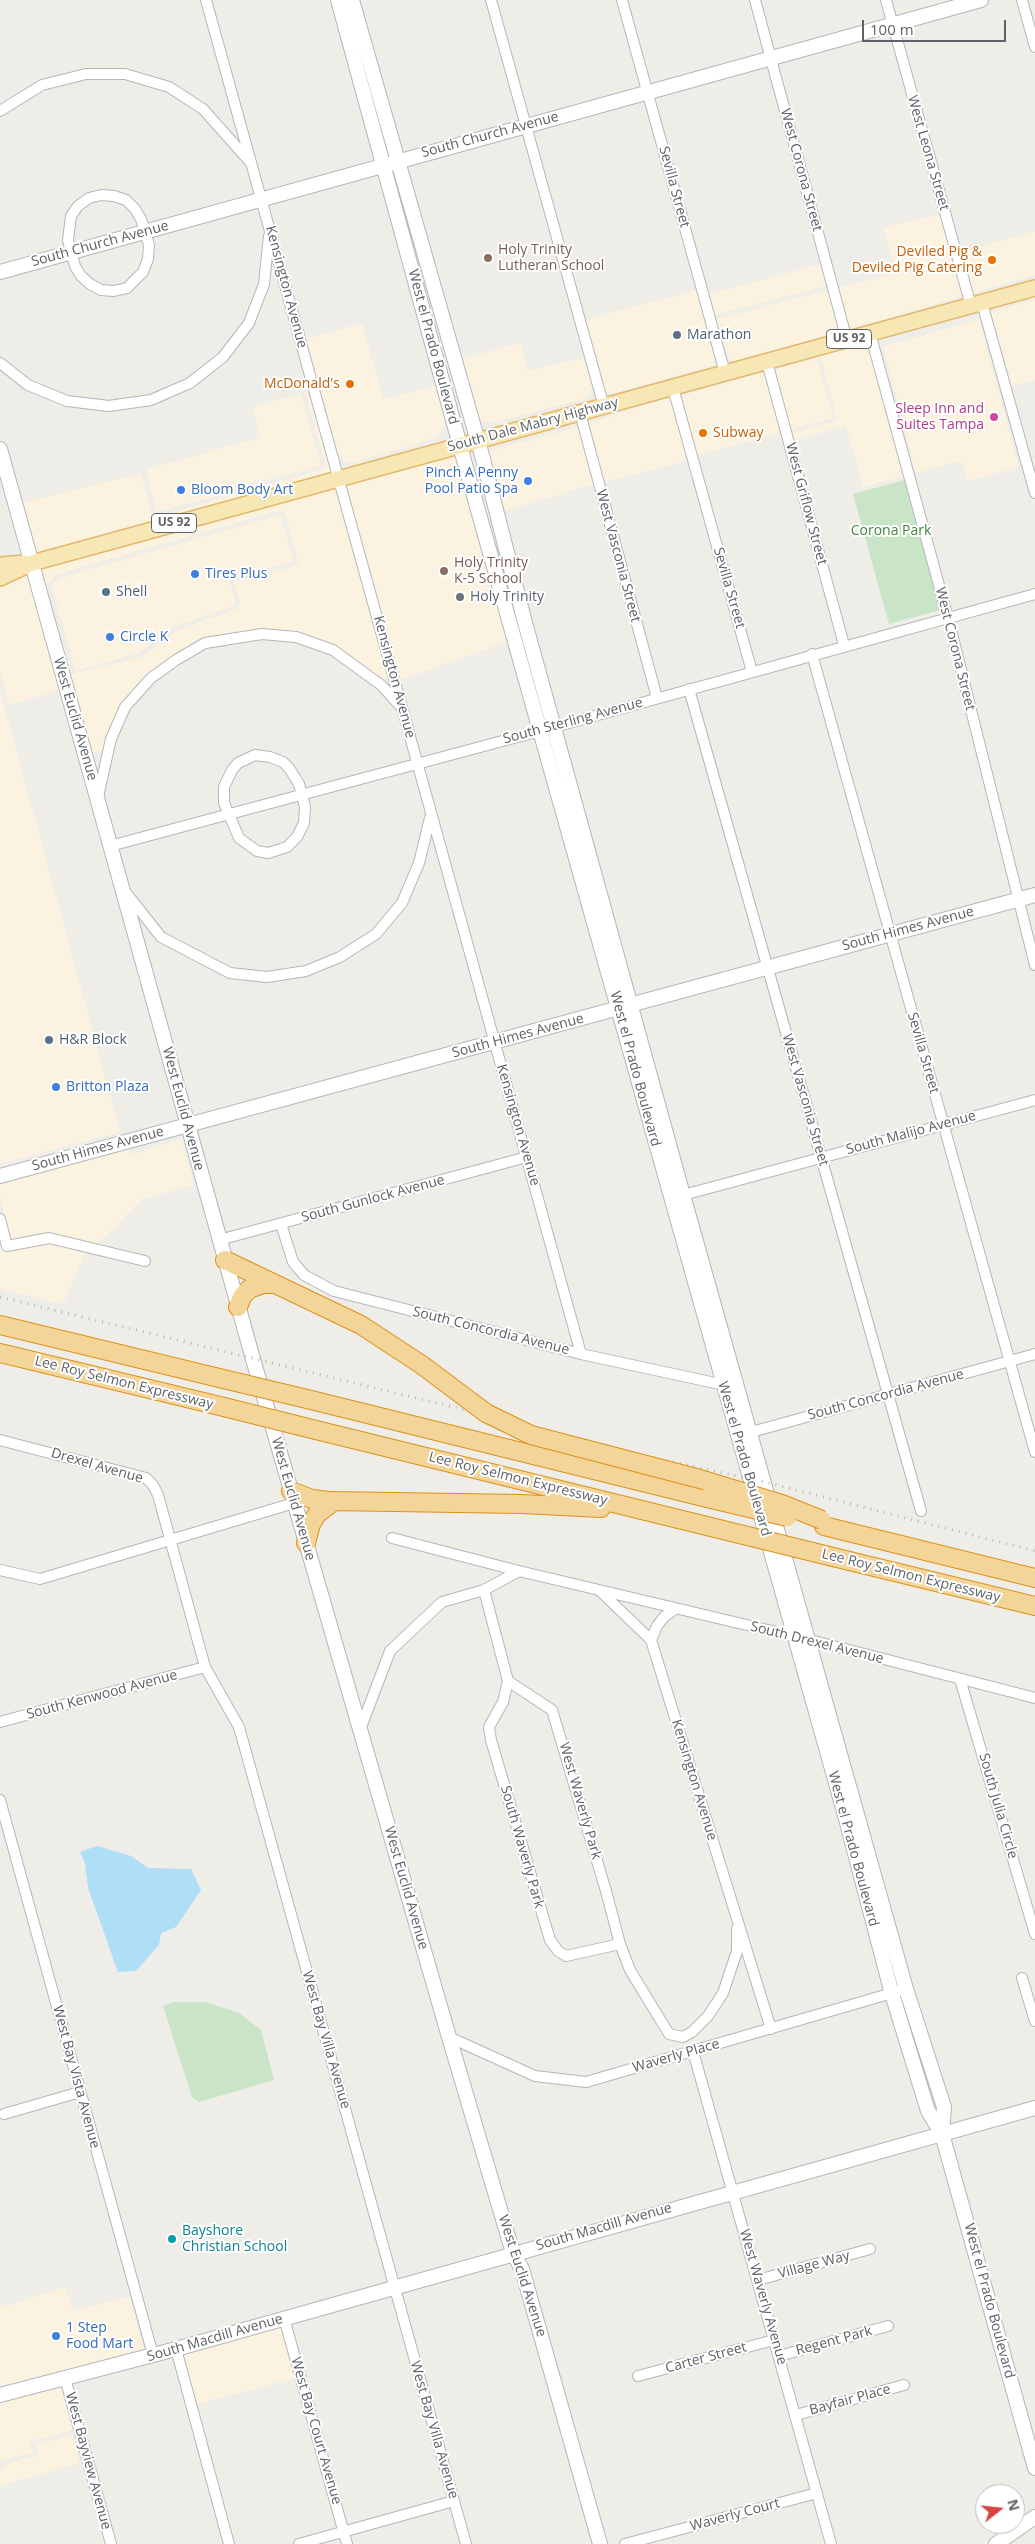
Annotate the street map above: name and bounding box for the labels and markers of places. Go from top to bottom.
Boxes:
place label: Holy Trinity Lutheran School [498,242,604,274]
place label: Deviled Pig & Deviled Pig Catering [852,244,982,276]
marker: Holy Trinity Lutheran School [482,252,494,264]
marker: Deviled Pig & Deviled Pig Catering [986,254,998,266]
place label: Marathon [687,327,751,343]
marker: Marathon [671,329,683,341]
place label: McDonald's [264,376,340,392]
marker: McDonald's [344,378,356,390]
place label: Sleep Inn and Suites Tampa [895,401,984,434]
marker: Sleep Inn and Suites Tampa [988,411,1000,423]
place label: Subway [713,425,763,441]
marker: Subway [697,427,709,439]
place label: Pinch A Penny Pool Patio Spa [425,465,518,498]
marker: Pinch A Penny Pool Patio Spa [522,475,534,487]
place label: Bloom Body Art [191,482,293,498]
marker: Bloom Body Art [175,484,187,496]
place label: Holy Trinity K-5 School [454,555,528,588]
marker: Holy Trinity K-5 School [438,565,450,577]
place label: Tires Plus [205,566,267,582]
marker: Tires Plus [189,568,201,580]
place label: Shell [116,584,147,600]
marker: Shell [100,586,112,598]
place label: Holy Trinity [470,589,544,605]
marker: Holy Trinity [454,591,466,603]
place label: Circle K [120,629,168,645]
marker: Circle K [104,631,116,643]
place label: H&R Block [59,1032,127,1048]
marker: H&R Block [43,1034,55,1046]
place label: Britton Plaza [66,1079,149,1095]
marker: Britton Plaza [50,1081,62,1093]
place label: Bayshore Christian School [182,2223,287,2256]
marker: Bayshore Christian School [166,2233,178,2245]
place label: 1 Step Food Mart [66,2320,133,2352]
marker: 1 Step Food Mart [50,2330,62,2342]

